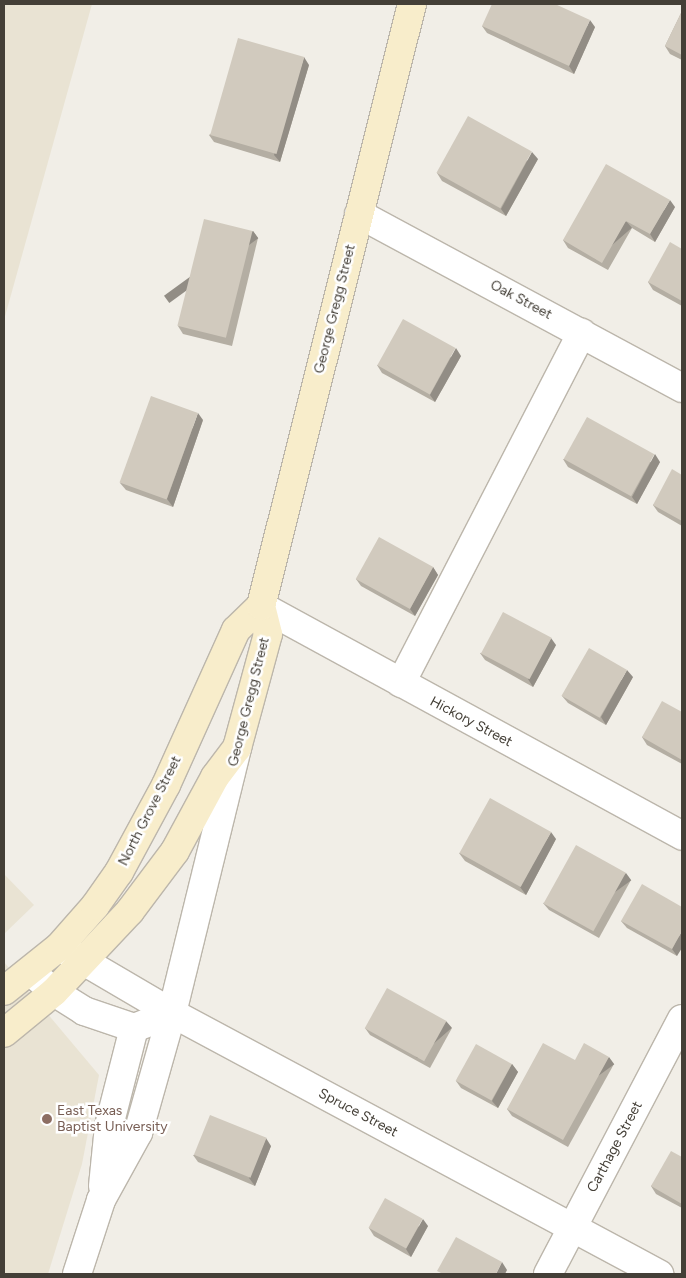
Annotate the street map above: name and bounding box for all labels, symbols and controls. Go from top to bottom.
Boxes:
street label: George Gregg Street [311,243,359,375]
street label: Oak Street [487,277,555,323]
street label: George Gregg Street [225,636,273,768]
street label: Hickory Street [427,693,515,751]
street label: North Grove Street [115,753,185,869]
street label: Spruce Street [316,1085,400,1141]
street label: Carthage Street [584,1099,646,1195]
place label: East Texas Baptist University [57,1103,168,1136]
marker: East Texas Baptist University [41,1113,53,1125]

